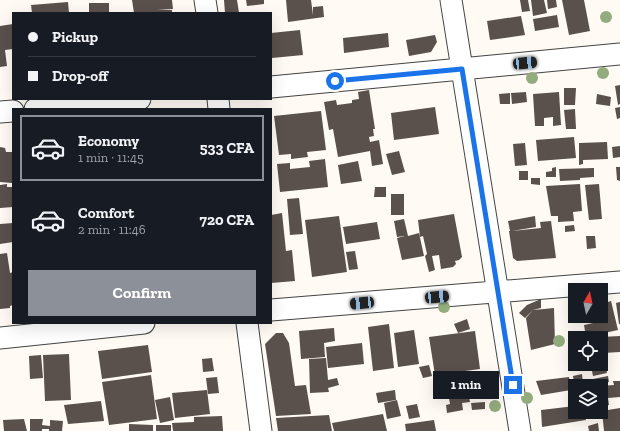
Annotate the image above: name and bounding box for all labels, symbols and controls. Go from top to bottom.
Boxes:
text: Pickup [52,28,98,46]
car [513,56,537,70]
text: Drop-off [52,67,108,85]
route start [326,72,344,90]
icon: car [30,130,66,166]
text: Economy [78,132,139,150]
text: 533 CFA [200,139,254,157]
text: 1 min · 11:45 [78,150,144,165]
icon: car [30,202,66,238]
text: Comfort [78,204,134,222]
text: 720 CFA [199,211,254,229]
text: 2 min · 11:46 [78,222,146,237]
button: Confirm [28,270,256,316]
north arrow [568,283,608,323]
map controls [568,283,608,419]
car [425,290,449,304]
car [350,296,374,310]
button: locate [568,331,608,371]
callout: 1 min [433,371,499,399]
route end [504,376,522,394]
text: 1 min [451,377,481,392]
button: layers [568,379,608,419]

